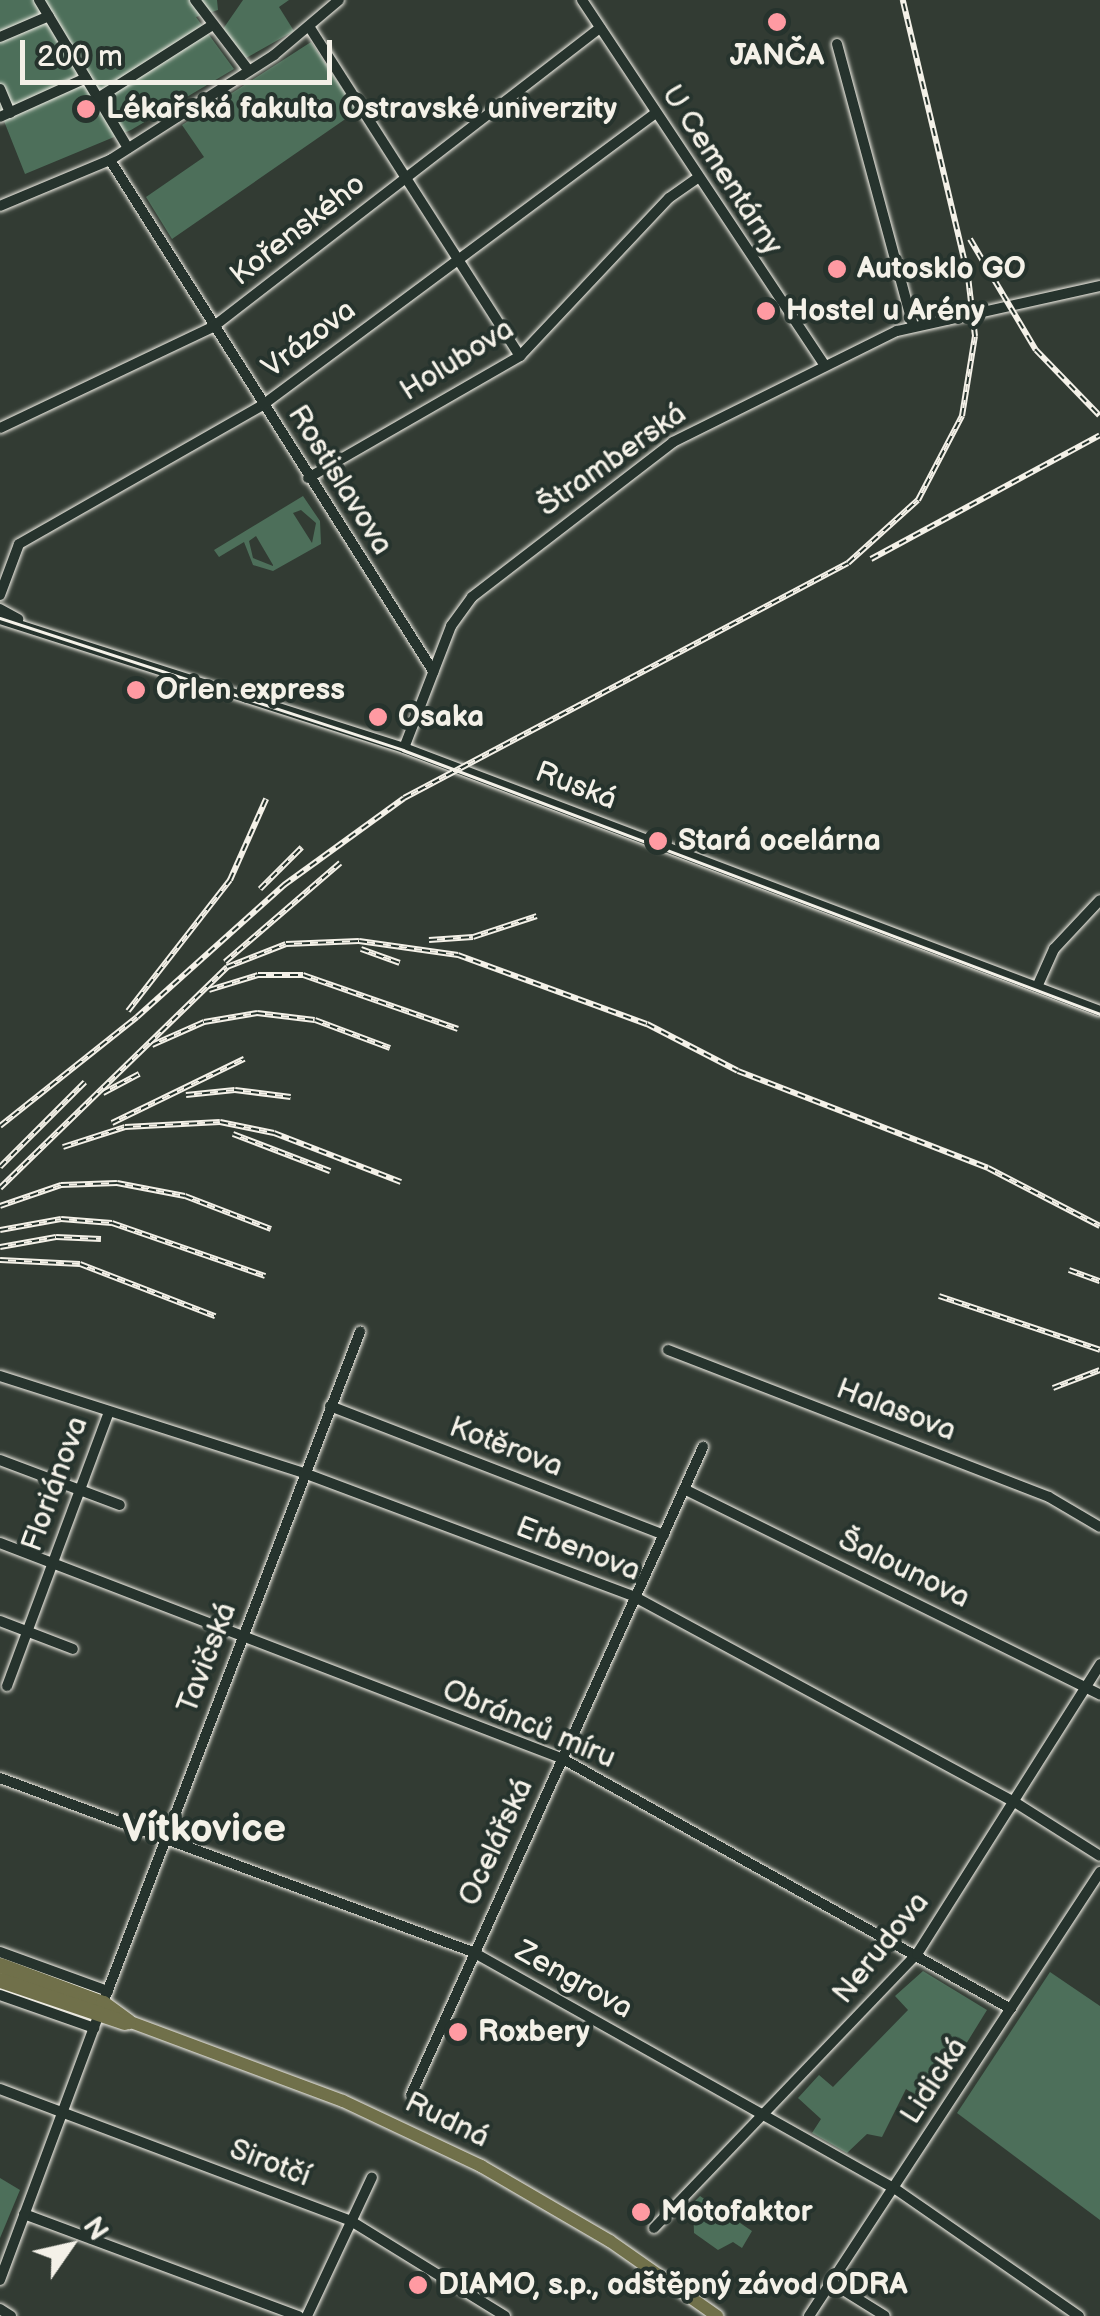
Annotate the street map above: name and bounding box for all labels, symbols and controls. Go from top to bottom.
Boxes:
marker: JANČA [766,11,788,33]
scale bar [25,20,338,82]
place label: JANČA [730,38,824,74]
text: 200 m [37,39,123,75]
street label: U Cementárny [654,78,790,262]
place label: Lékařská fakulta Ostravské univerzity [106,91,617,127]
marker: Lékařská fakulta Ostravské univerzity [75,98,97,120]
street label: Kořenského [223,166,373,294]
place label: Autosklo GO [857,251,1026,287]
marker: Autosklo GO [826,258,848,280]
street label: Vrázova [255,292,363,386]
place label: Hostel u Arény [786,293,985,329]
marker: Hostel u Arény [755,300,777,322]
street label: Holubova [394,311,520,409]
street label: Štramberská [531,396,693,524]
street label: Rostislavova [280,398,400,562]
place label: Orlen express [156,672,345,708]
marker: Orlen express [125,679,147,701]
place label: Osaka [398,699,484,735]
marker: Osaka [367,706,389,728]
street label: Ruská [530,754,622,818]
place label: Stará ocelárna [678,823,881,859]
marker: Stará ocelárna [647,830,669,852]
street label: Halasova [831,1371,961,1449]
street label: Kotěrova [444,1409,568,1485]
street label: Floriánova [14,1412,96,1556]
street label: Erbenova [511,1509,645,1589]
street label: Šalounova [832,1522,976,1616]
street label: Tavičská [170,1598,244,1718]
street label: Obránců míru [437,1671,621,1777]
street label: Ocelářská [451,1773,541,1911]
district label: Vítkovice [122,1805,286,1853]
street label: Nerudova [825,1885,937,2011]
street label: Zengrova [509,1933,639,2027]
place label: Roxbery [478,2014,590,2050]
marker: Roxbery [447,2021,469,2043]
street label: Lidická [893,2031,975,2131]
street label: Rudná [399,2084,495,2156]
street label: Sirotčí [225,2131,315,2195]
place label: Motofaktor [661,2194,813,2230]
north arrow [20,2196,120,2296]
marker: Motofaktor [630,2201,652,2223]
text: N [76,2211,115,2247]
place label: DIAMO, s.p., odštěpný závod ODRA [438,2267,909,2303]
marker: DIAMO, s.p., odštěpný závod ODRA [407,2274,429,2296]

